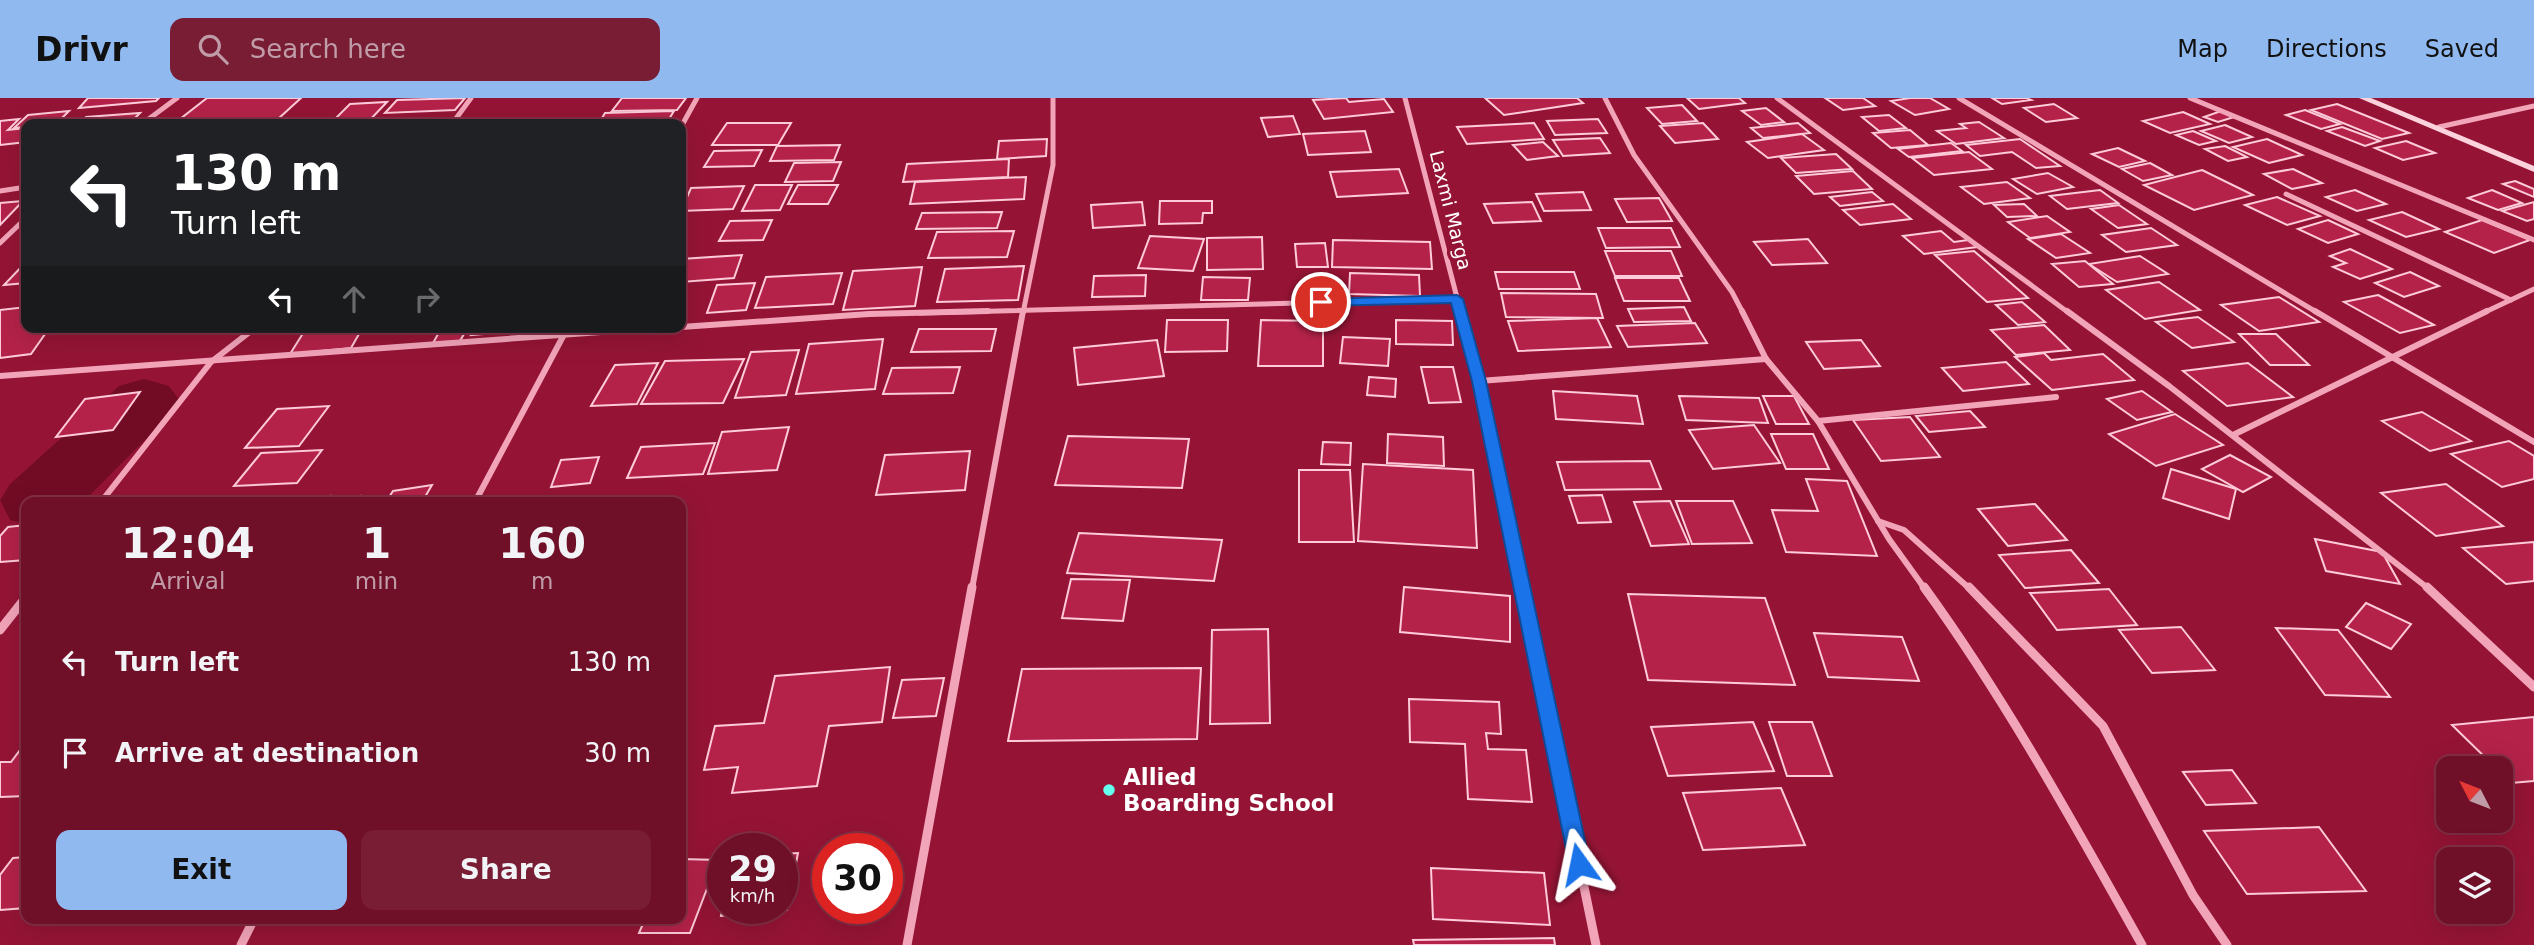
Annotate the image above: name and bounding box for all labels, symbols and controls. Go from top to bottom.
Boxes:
search box [170,18,660,81]
text: Drivr [35,30,128,69]
icon: search [194,30,232,68]
text: Search here [250,34,406,64]
text: Map [2177,35,2228,63]
text: Directions [2266,35,2387,63]
text: Saved [2425,35,2499,63]
text: 130 m [171,145,341,202]
icon: left [56,147,147,238]
street label: Laxmi Marga [1426,148,1476,272]
text: Turn left [171,204,301,242]
pin [1291,272,1351,332]
icon: left [262,280,300,318]
icon: ahead [335,280,373,318]
icon: right [408,280,446,318]
icon: arrive [1302,283,1340,321]
text: 12:04 [121,519,255,568]
text: 1 [362,519,391,568]
text: 160 [498,519,586,568]
text: Arrival [151,568,225,594]
text: min [355,568,398,594]
text: m [531,568,553,594]
icon: left [56,643,94,681]
text: Turn left [115,647,239,677]
text: 130 m [568,647,651,677]
icon: arrive [56,734,94,772]
text: Arrive at destination [115,738,419,768]
text: 30 m [584,738,651,768]
north arrow [2436,756,2513,833]
map controls [2436,756,2513,924]
place label: Allied Boarding School [1123,764,1334,816]
marker: Allied Boarding School [1101,782,1117,798]
position arrow [1542,827,1616,901]
button: Exit [56,830,347,910]
button: Share [361,830,651,910]
speed limit sign: 30 [812,833,903,924]
button: layers [2436,847,2513,924]
text: 29 [728,849,777,889]
text: km/h [730,885,775,906]

